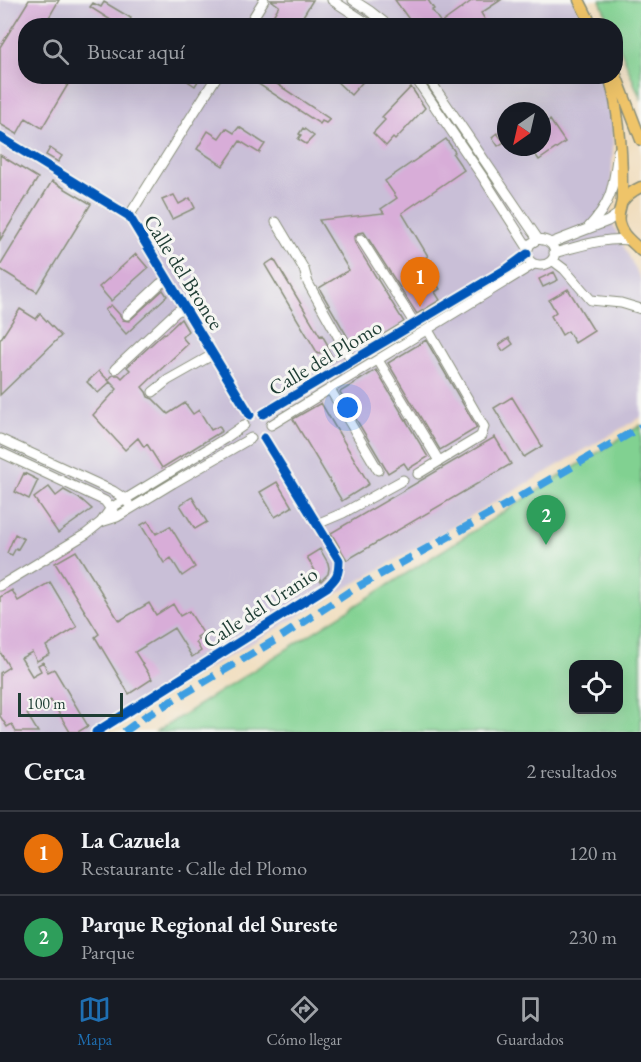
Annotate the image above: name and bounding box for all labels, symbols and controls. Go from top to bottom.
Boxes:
search box [18,18,623,84]
icon: search [39,35,72,68]
text: Buscar aquí [87,37,185,66]
north arrow [497,102,551,156]
street label: Calle del Bronce [138,209,230,335]
pin: 1 [400,258,440,307]
street label: Calle del Plomo [263,313,387,401]
your location [333,393,362,422]
pin: 2 [526,496,566,545]
street label: Calle del Uranio [198,560,322,654]
map controls [569,660,623,714]
button: locate [569,660,623,714]
scale bar [18,690,123,718]
text: 100 m [27,693,66,714]
text: Cerca [24,754,85,788]
text: 2 resultados [526,758,617,784]
text: La Cazuela [81,826,180,855]
text: 1 [38,840,49,866]
text: 120 m [569,840,617,866]
text: Restaurante · Calle del Plomo [81,855,307,881]
text: Parque Regional del Sureste [81,910,337,939]
text: 2 [38,924,49,950]
text: 230 m [569,924,617,950]
text: Parque [81,939,134,965]
tab: Mapa [77,993,112,1050]
tab: Cómo llegar [266,993,342,1050]
tab: Guardados [496,993,564,1050]

